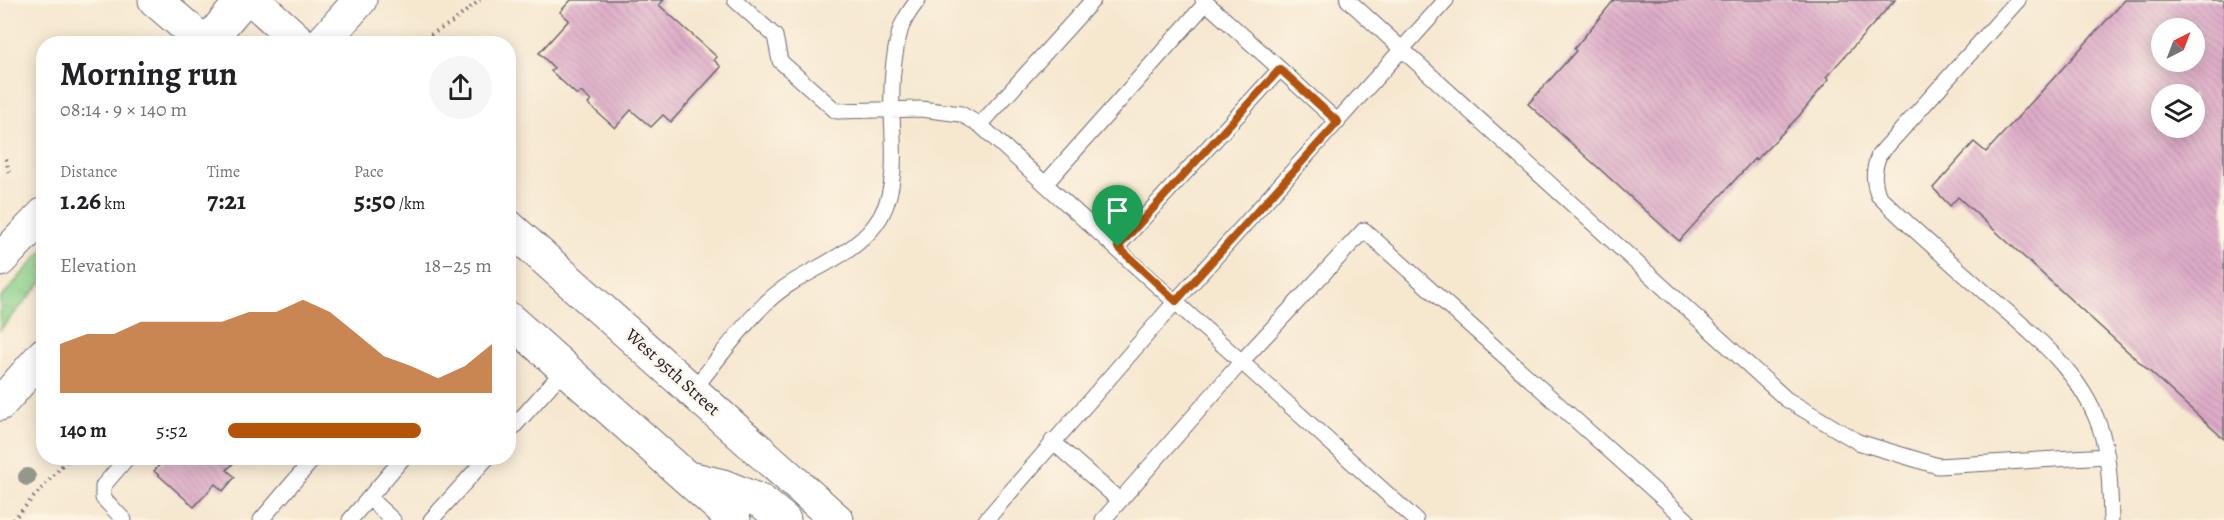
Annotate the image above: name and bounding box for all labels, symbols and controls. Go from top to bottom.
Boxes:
north arrow [2151,18,2205,72]
map controls [2151,18,2205,138]
text: Morning run [60,51,237,96]
button: share [429,56,492,119]
button: layers [2151,84,2205,138]
text: 08:14 · 9 × 140 m [60,96,187,123]
text: Distance [60,161,117,183]
text: Time [207,161,240,183]
text: Pace [354,161,384,183]
text: 1.26 [60,183,101,218]
text: 7:21 [207,183,246,218]
text: 5:50 [354,183,395,218]
pin [1092,185,1143,247]
text: km [101,193,126,215]
text: /km [395,193,425,215]
icon: arrive [1101,194,1134,227]
text: Elevation [60,252,137,279]
text: 18–25 m [425,252,492,279]
street label: West 95th Street [620,322,725,421]
text: 140 m [60,417,107,444]
text: 5:52 [156,417,187,444]

